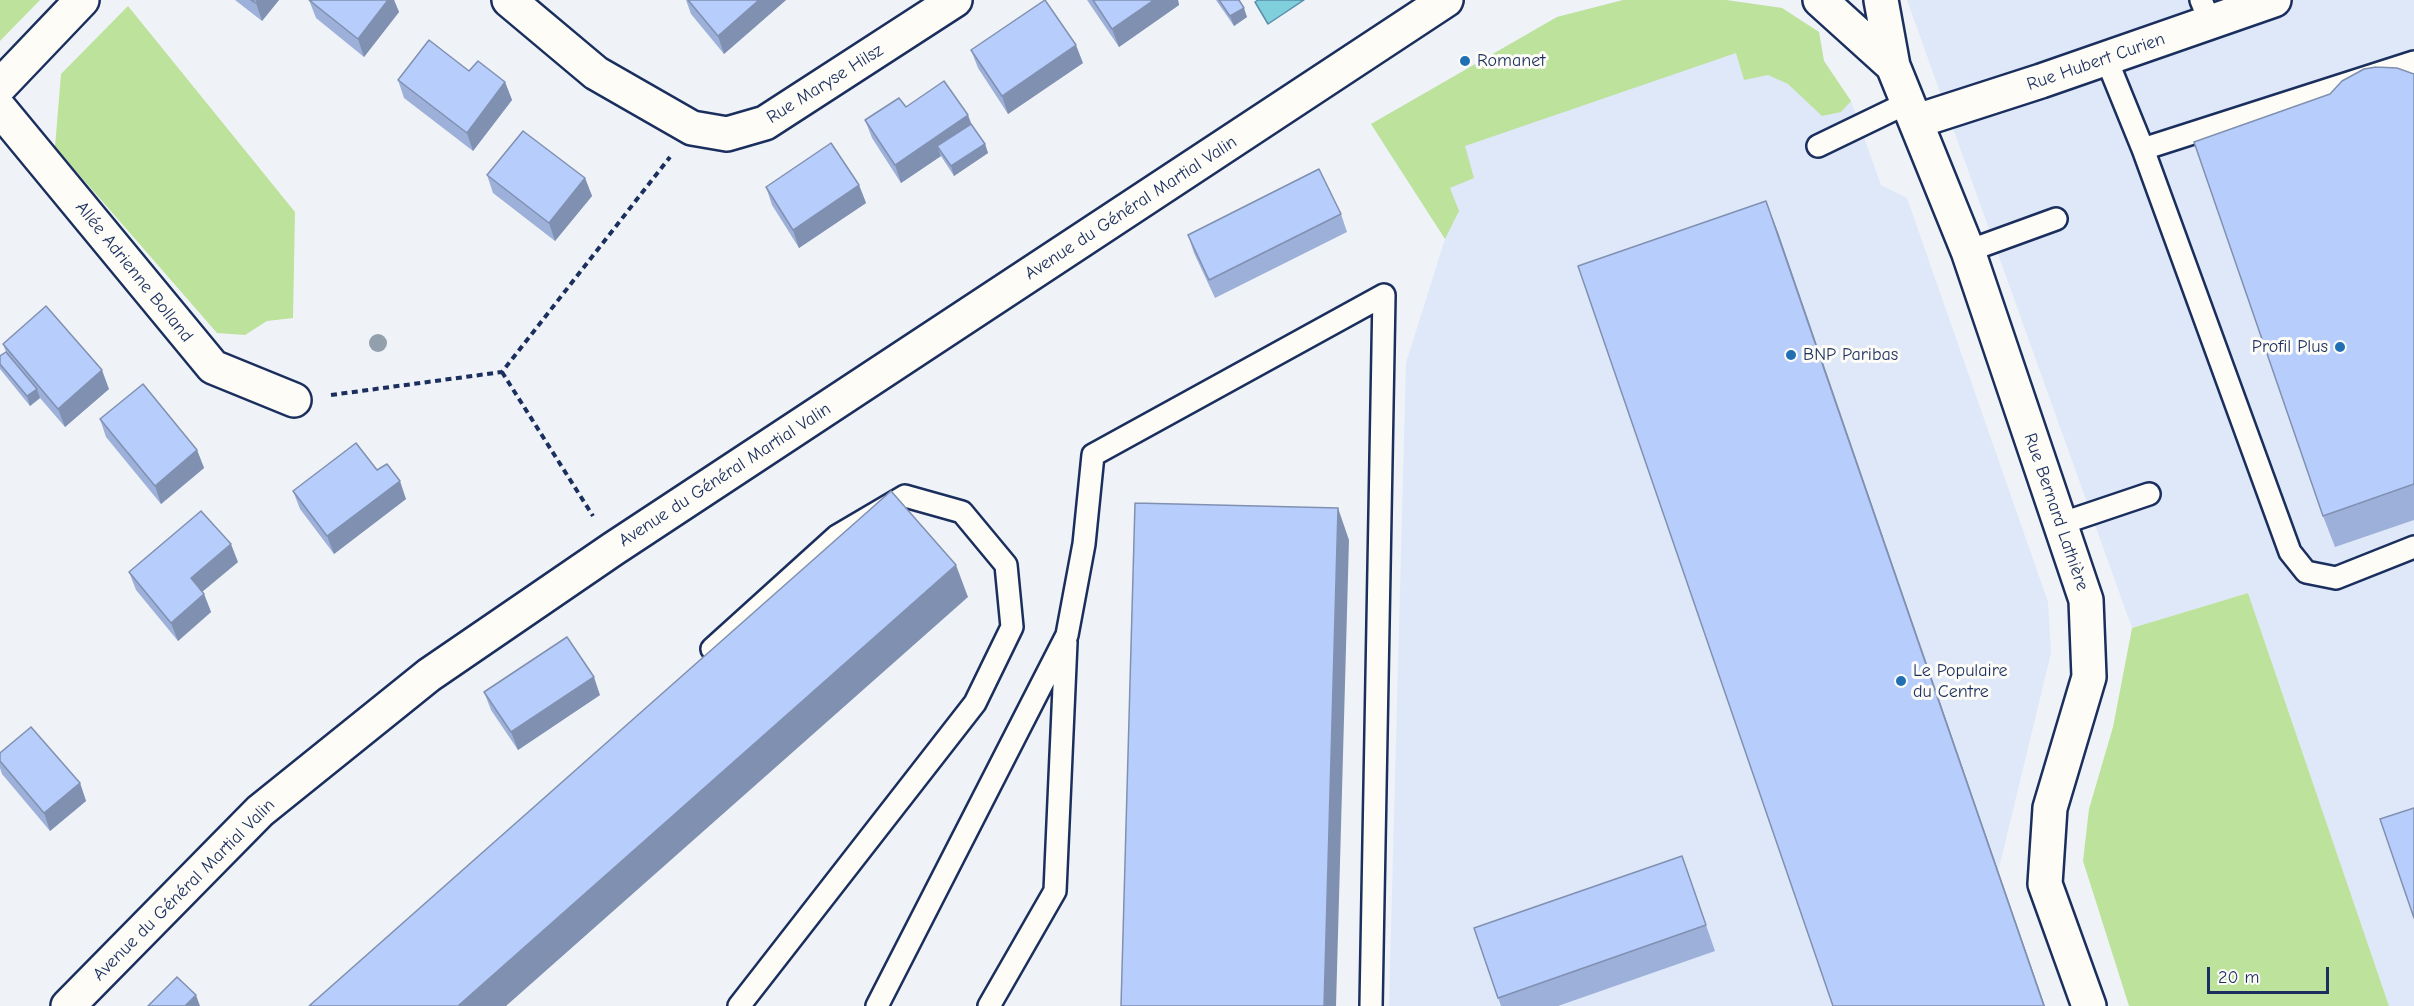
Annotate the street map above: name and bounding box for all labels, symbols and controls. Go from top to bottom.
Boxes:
street label: Rue Hubert Curien [2024,28,2168,96]
street label: Rue Maryse Hilsz [763,40,887,128]
place label: Romanet [1477,50,1545,72]
marker: Romanet [1458,54,1472,68]
street label: Avenue du Général Martial Valin [1021,131,1241,285]
street label: Allée Adrienne Bolland [71,197,197,347]
place label: Profil Plus [2252,336,2328,358]
marker: Profil Plus [2333,340,2347,354]
place label: BNP Paribas [1803,344,1898,366]
marker: BNP Paribas [1784,348,1798,362]
street label: Avenue du Général Martial Valin [615,398,835,552]
street label: Rue Bernard Lathière [2019,430,2093,594]
place label: Le Populaire du Centre [1913,660,2007,702]
marker: Le Populaire du Centre [1894,674,1908,688]
street label: Avenue du Général Martial Valin [89,795,279,985]
scale bar [2210,955,2332,993]
text: 20 m [2218,967,2259,988]

